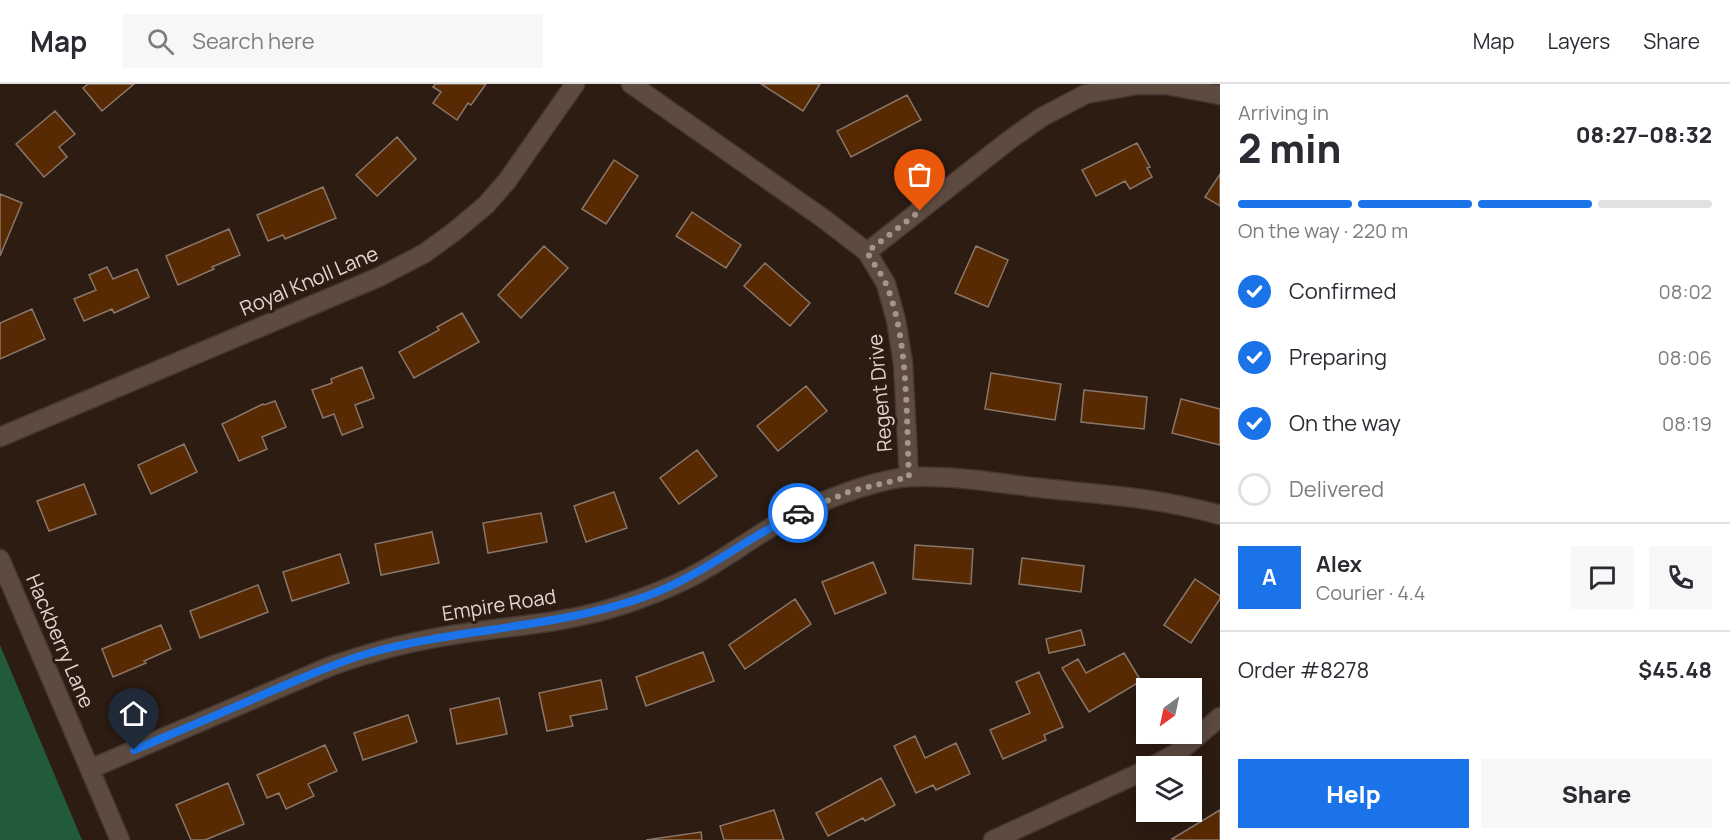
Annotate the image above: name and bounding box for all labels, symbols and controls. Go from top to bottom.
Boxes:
search box [123,14,543,68]
text: Map [30,22,87,60]
icon: search [144,25,177,58]
text: Search here [192,26,315,56]
text: Map [1473,27,1514,55]
text: Layers [1547,27,1610,55]
text: Share [1643,27,1700,55]
text: Arriving in [1238,99,1329,126]
text: 08:27–08:32 [1576,120,1712,150]
text: 2 min [1238,121,1341,175]
pin [894,149,945,211]
icon: bag [903,158,936,191]
text: On the way · 220 m [1238,217,1408,244]
street label: Royal Knoll Lane [236,239,382,322]
icon: check [1238,275,1271,308]
text: Confirmed [1289,276,1397,306]
text: 08:02 [1659,278,1712,305]
street label: Regent Drive [861,333,898,453]
icon: check [1238,341,1271,374]
text: Preparing [1289,342,1387,372]
text: 08:06 [1658,344,1712,371]
icon: check [1238,407,1271,440]
text: On the way [1289,408,1401,438]
text: 08:19 [1662,410,1712,437]
text: Delivered [1289,474,1384,504]
courier [768,483,828,543]
icon: car [782,497,815,530]
button: chat [1571,546,1634,609]
button: phone [1649,546,1712,609]
text: Alex [1316,549,1362,579]
text: A [1262,562,1277,592]
street label: Hackberry Lane [20,570,101,712]
text: Courier · 4.4 [1316,579,1426,606]
street label: Empire Road [440,582,558,627]
text: Order #8278 [1238,655,1369,685]
text: $45.48 [1638,655,1712,685]
north arrow [1136,678,1202,744]
map controls [1136,678,1202,822]
pin [108,688,159,750]
icon: home [117,697,150,730]
button: layers [1136,756,1202,822]
button: Help [1238,759,1469,828]
button: Share [1481,759,1712,828]

